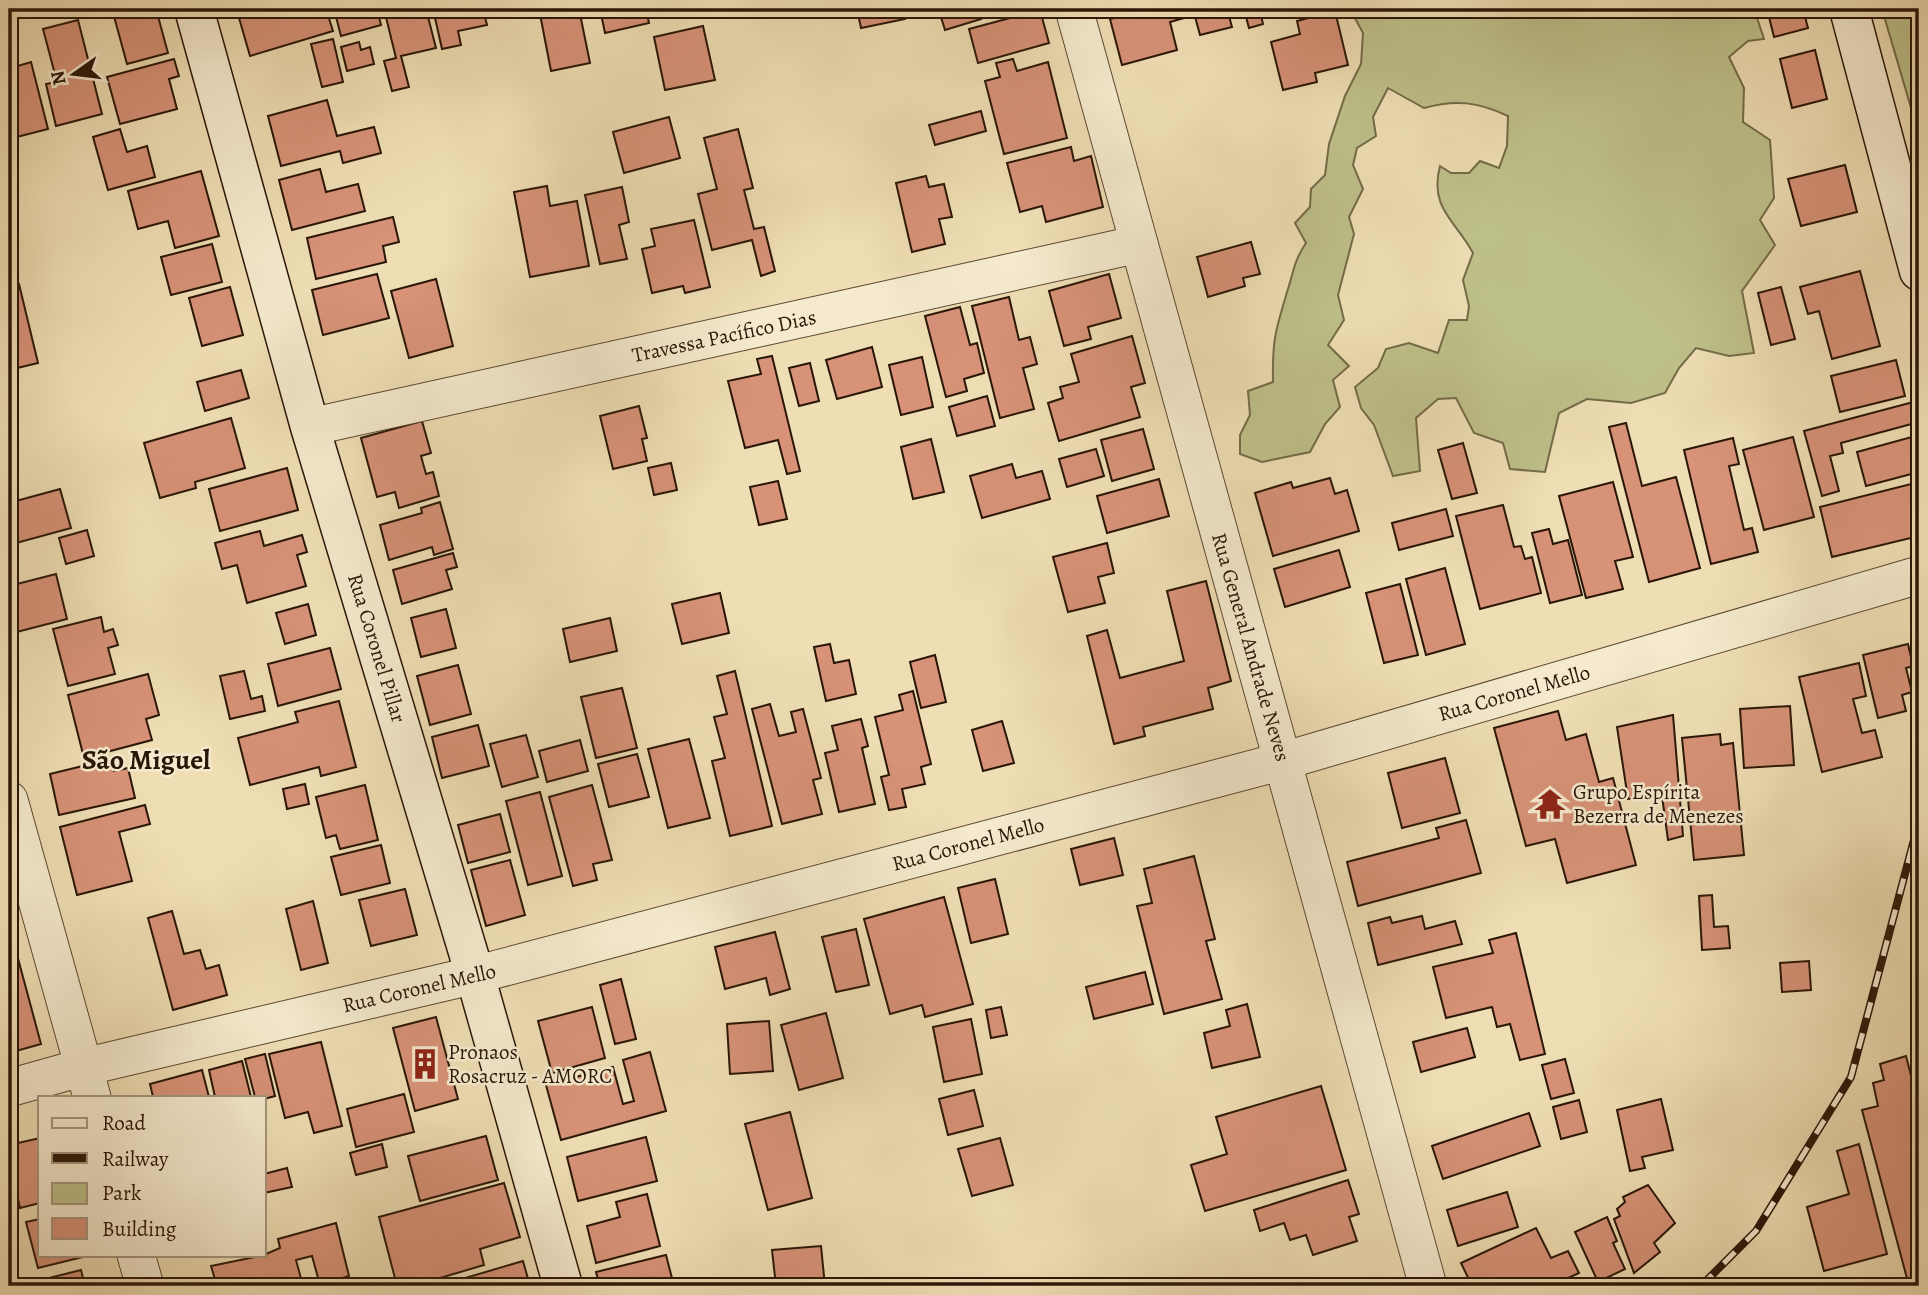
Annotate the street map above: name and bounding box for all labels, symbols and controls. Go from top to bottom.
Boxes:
north arrow [38,38,108,108]
text: N [44,68,73,88]
street label: Travessa Pacífico Dias [629,303,819,369]
street label: Rua General Andrade Neves [1205,530,1297,764]
street label: Rua Coronel Pillar [341,570,413,726]
street label: Rua Coronel Mello [1435,658,1593,728]
district label: São Miguel [82,741,211,779]
place label: Grupo Espírita Bezerra de Menezes [1573,778,1744,830]
temple icon: Grupo Espírita Bezerra de Menezes [1533,787,1567,821]
street label: Rua Coronel Mello [889,810,1047,878]
street label: Rua Coronel Mello [340,957,498,1019]
place label: Pronaos Rosacruz - AMORC [448,1038,612,1090]
building icon: Pronaos Rosacruz - AMORC [408,1047,442,1081]
legend [38,1096,266,1256]
text: Road [102,1109,146,1137]
text: Railway [102,1145,169,1173]
text: Park [102,1179,142,1207]
text: Building [102,1215,177,1243]

